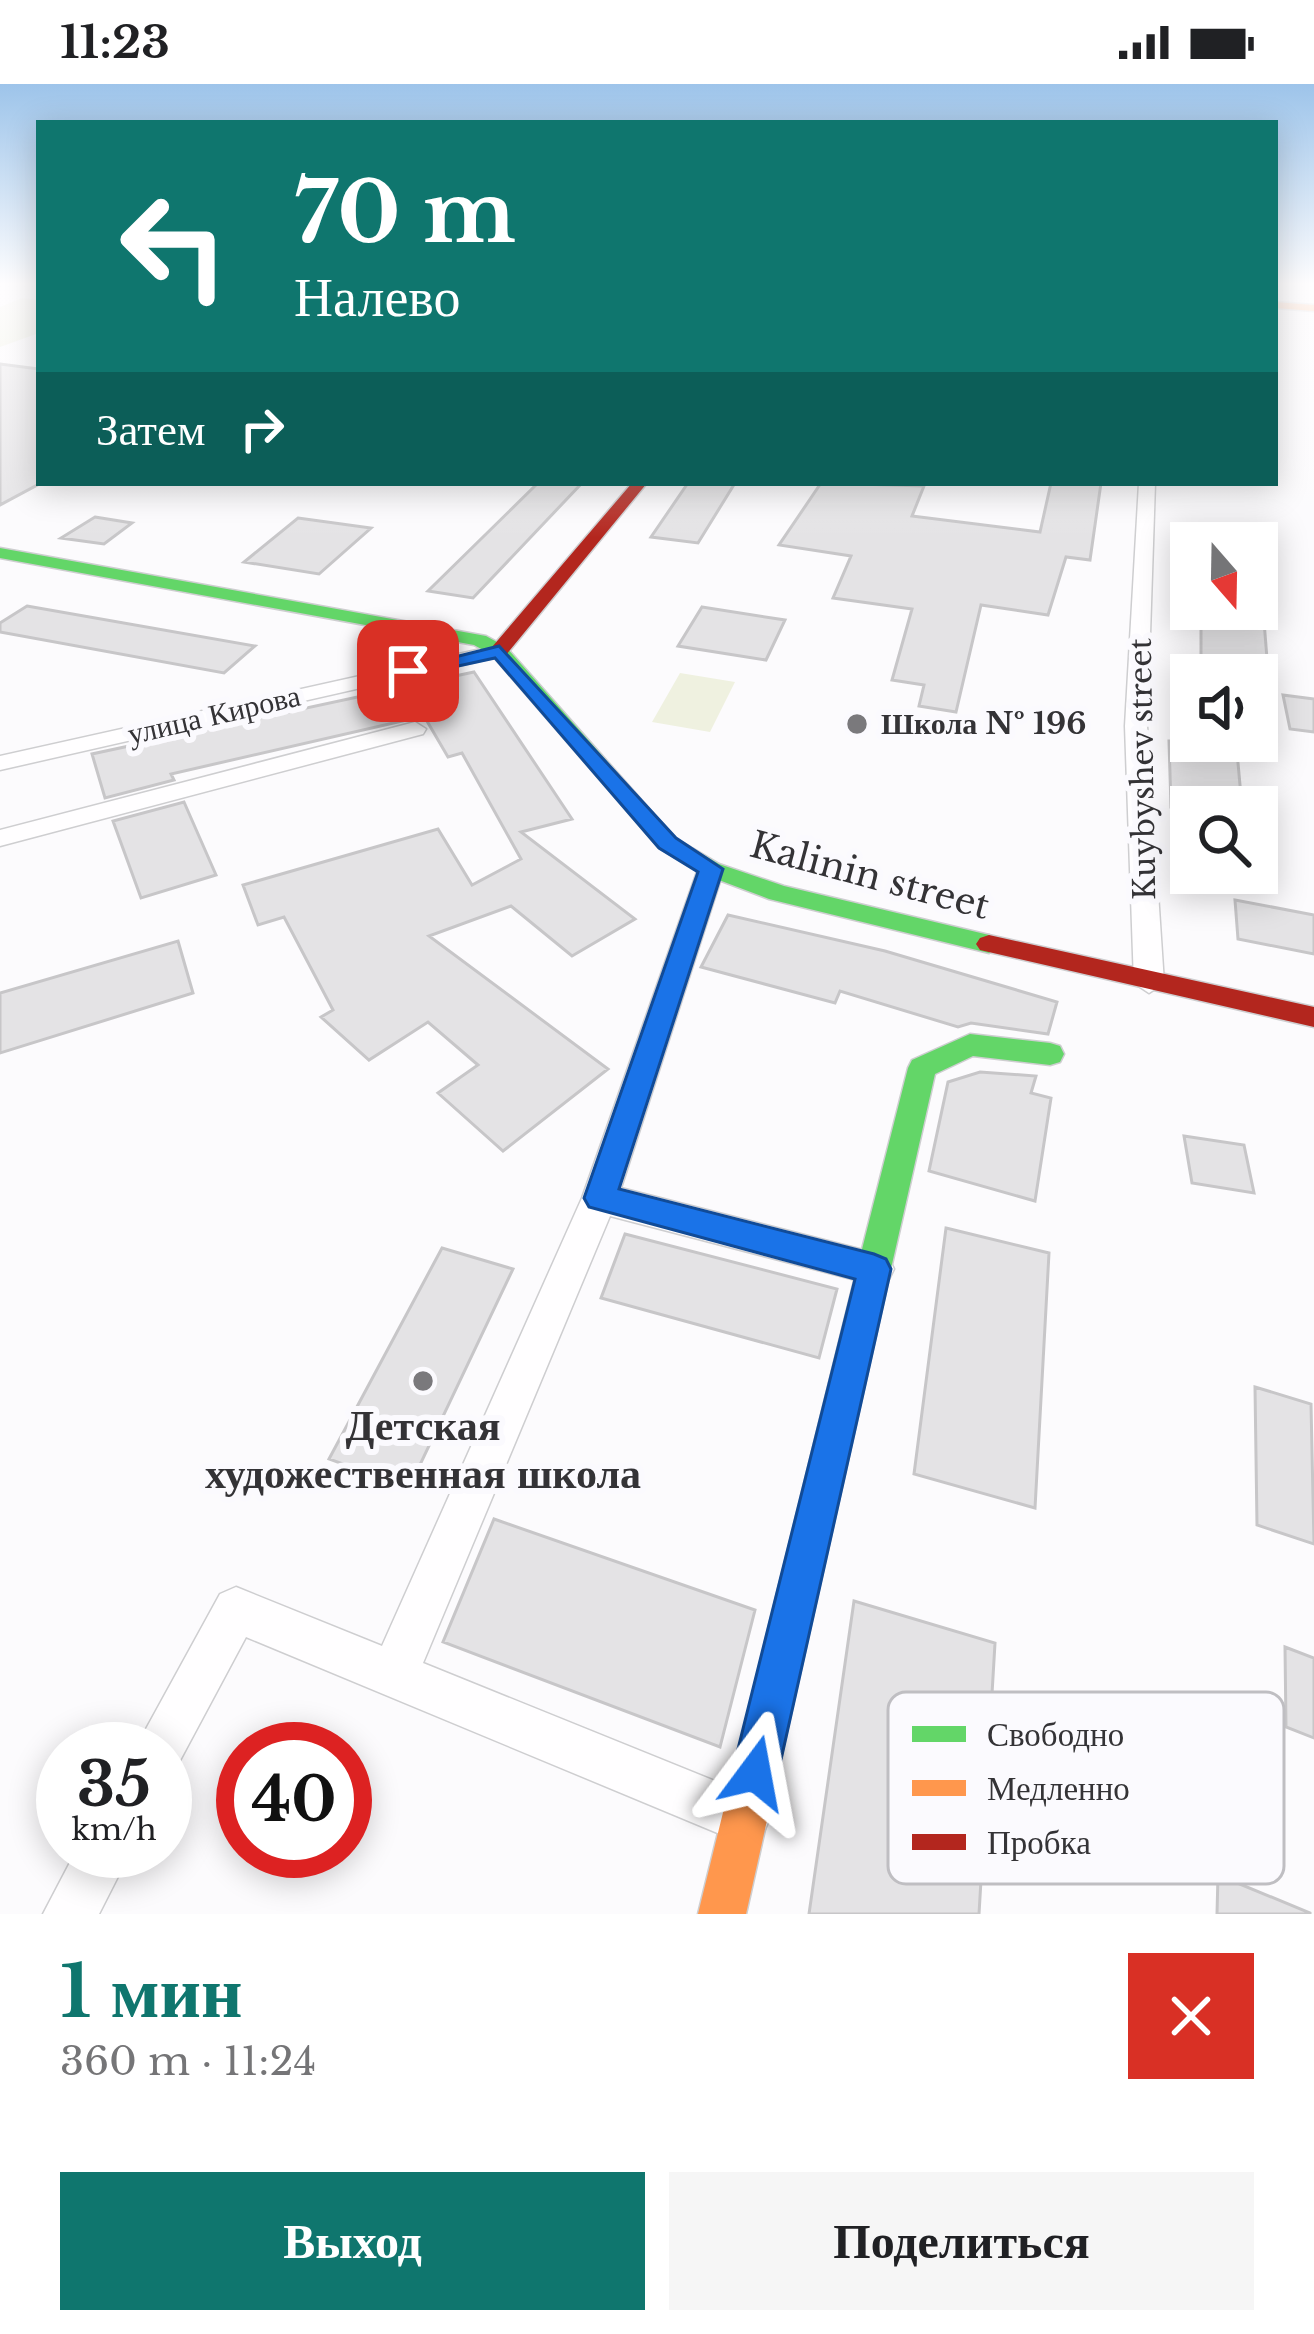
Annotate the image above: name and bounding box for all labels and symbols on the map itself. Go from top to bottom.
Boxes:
north arrow [1170,522,1278,630]
pin [357,620,459,722]
street label: Kuybyshev street [1122,637,1163,900]
street label: улица Кирова [124,677,304,752]
place label: Школа № 196 [881,705,1086,742]
marker: Школа № 196 [844,711,870,737]
street label: Kalinin street [745,822,995,929]
marker: Детская художественная школа [410,1368,436,1394]
place label: Детская художественная школа [205,1399,641,1499]
legend [888,1692,1284,1884]
position arrow [692,1710,818,1836]
text: Свободно [987,1714,1124,1755]
speed limit sign: 40 [216,1722,372,1878]
text: Медленно [987,1768,1130,1809]
text: Пробка [987,1822,1091,1863]

